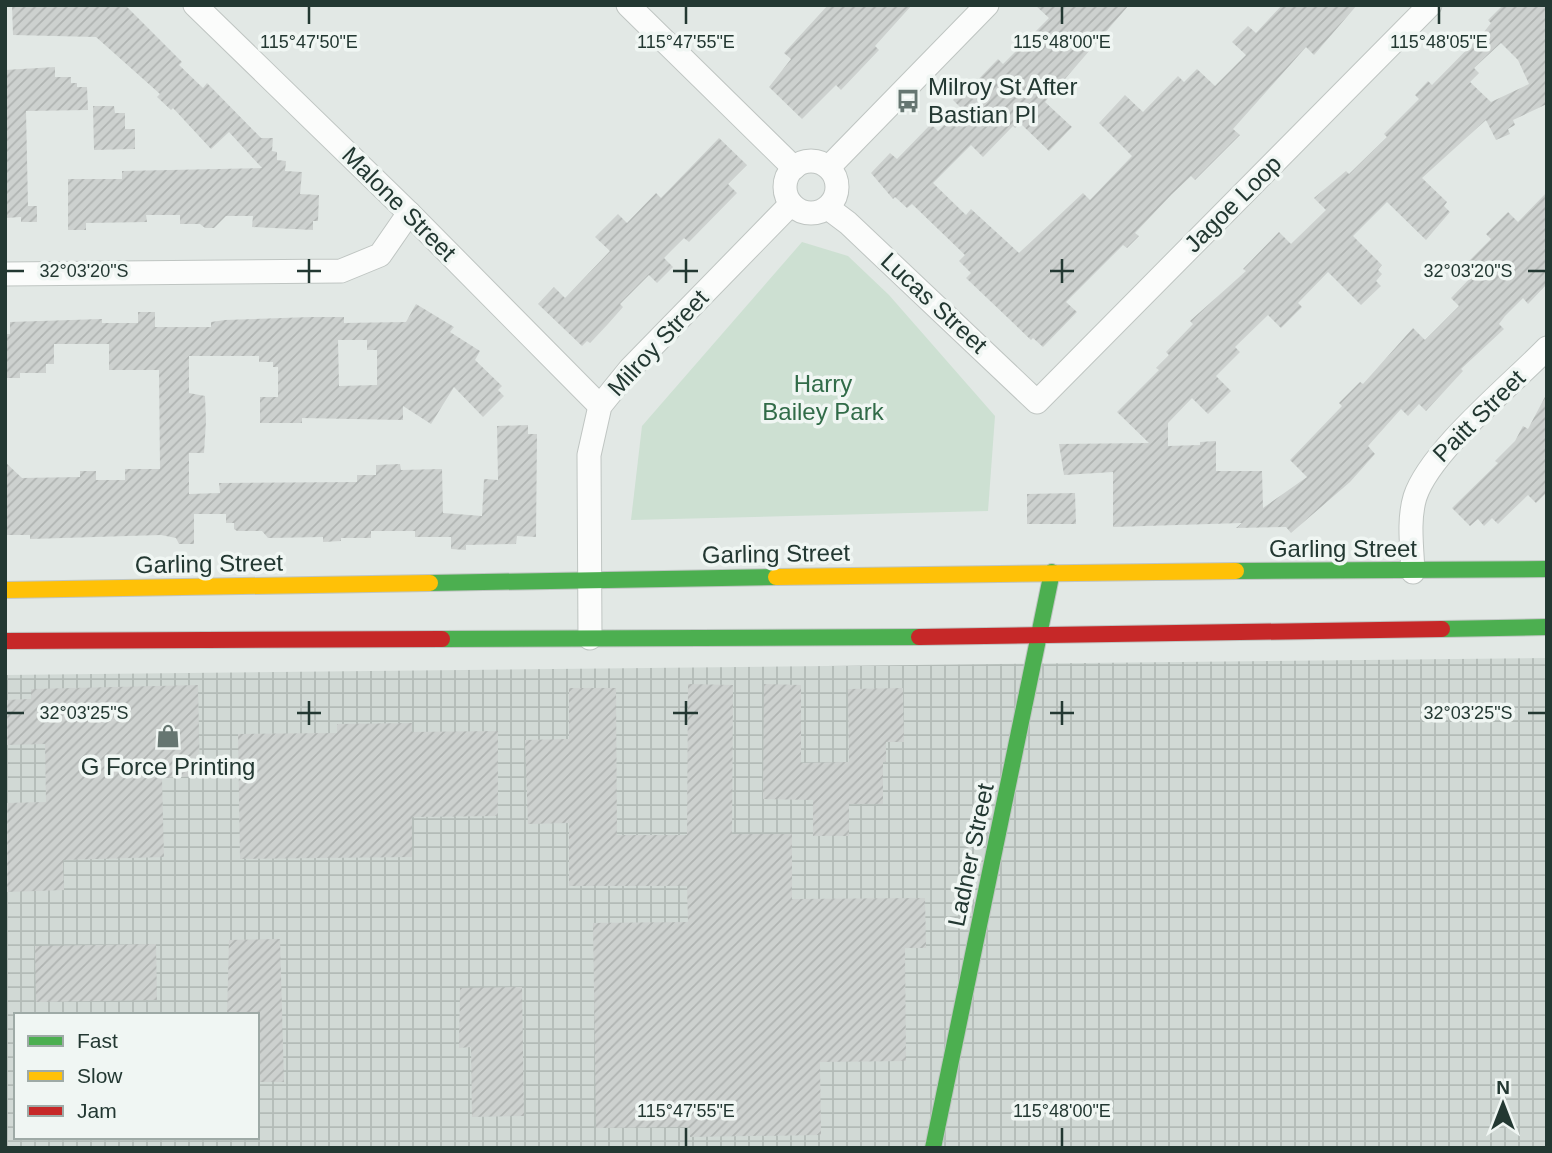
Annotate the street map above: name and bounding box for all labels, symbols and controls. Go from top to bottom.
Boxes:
text: 115°47'50"E [260,32,358,52]
text: 115°47'55"E [637,32,735,52]
text: 115°48'00"E [1013,32,1111,52]
text: 115°48'05"E [1390,32,1488,52]
place label: Milroy St After Bastian Pl [928,73,1077,128]
bus stop icon: Milroy St After Bastian Pl [894,87,922,115]
street label: Malone Street [337,141,462,266]
street label: Jagoe Loop [1179,150,1287,258]
street label: Lucas Street [876,247,993,359]
text: 32°03'20"S [39,261,129,281]
text: 32°03'20"S [1423,261,1513,281]
street label: Milroy Street [602,284,714,401]
street label: Paitt Street [1427,364,1530,467]
park label: Harry Bailey Park [762,370,885,425]
street label: Garling Street [1269,535,1417,562]
street label: Garling Street [702,539,851,568]
street label: Garling Street [135,549,284,578]
text: 32°03'25"S [39,703,129,723]
text: 32°03'25"S [1423,703,1513,723]
shop icon: G Force Printing [154,722,182,750]
place label: G Force Printing [81,753,255,780]
street label: Ladner Street [942,781,999,929]
legend [14,1013,259,1139]
text: Fast [77,1029,118,1052]
text: Slow [77,1064,123,1087]
north arrow [1468,1069,1538,1139]
text: N [1496,1077,1510,1098]
text: Jam [77,1099,117,1122]
text: 115°47'55"E [637,1101,735,1121]
text: 115°48'00"E [1013,1101,1111,1121]

